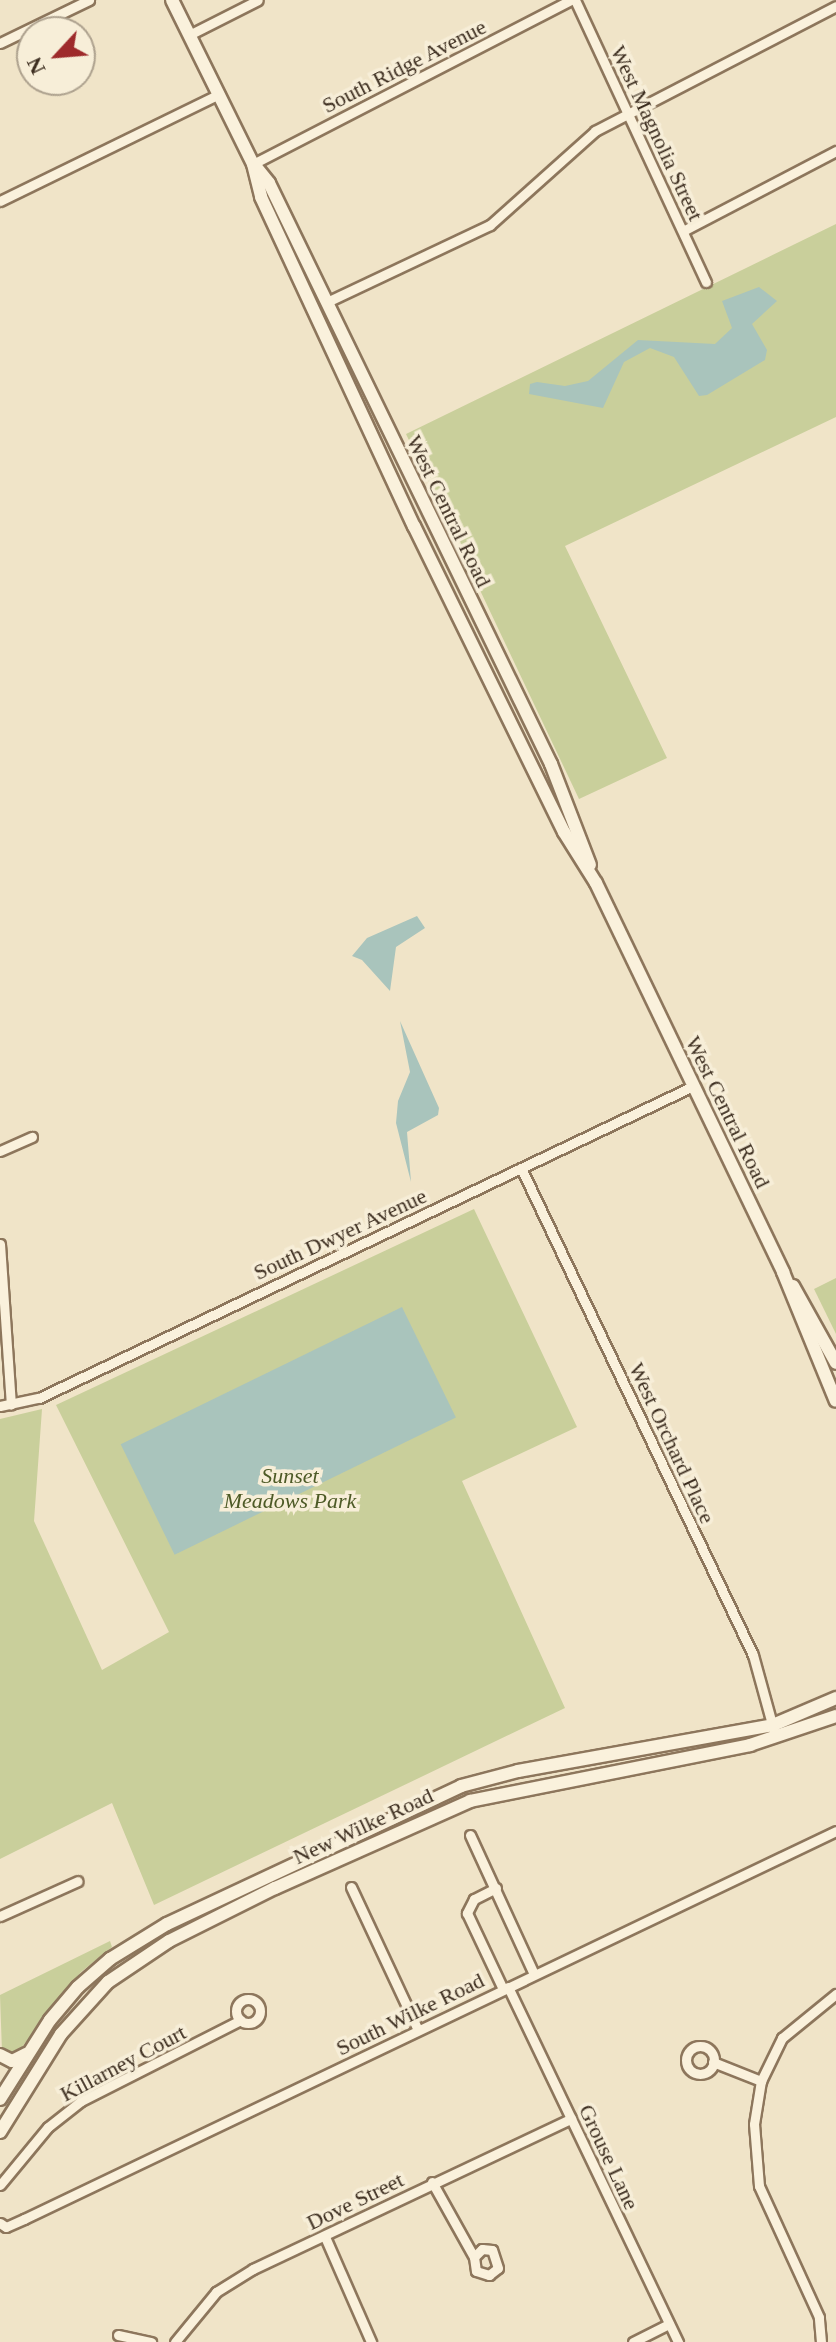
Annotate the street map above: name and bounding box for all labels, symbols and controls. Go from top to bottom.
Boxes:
street label: South Ridge Avenue [317,13,491,119]
north arrow [16,16,96,96]
street label: West Magnolia Street [605,41,709,225]
text: N [21,53,50,78]
street label: West Central Road [401,431,497,591]
street label: West Central Road [680,1032,776,1192]
street label: South Dwyer Avenue [249,1182,431,1286]
street label: West Orchard Place [623,1359,721,1527]
park label: Sunset Meadows Park [224,1462,356,1514]
street label: New Wilke Road [289,1782,437,1870]
street label: South Wilke Road [332,1967,488,2061]
street label: Killarney Court [56,2019,190,2107]
street label: Grouse Lane [573,2100,645,2214]
street label: Dove Street [302,2166,408,2236]

